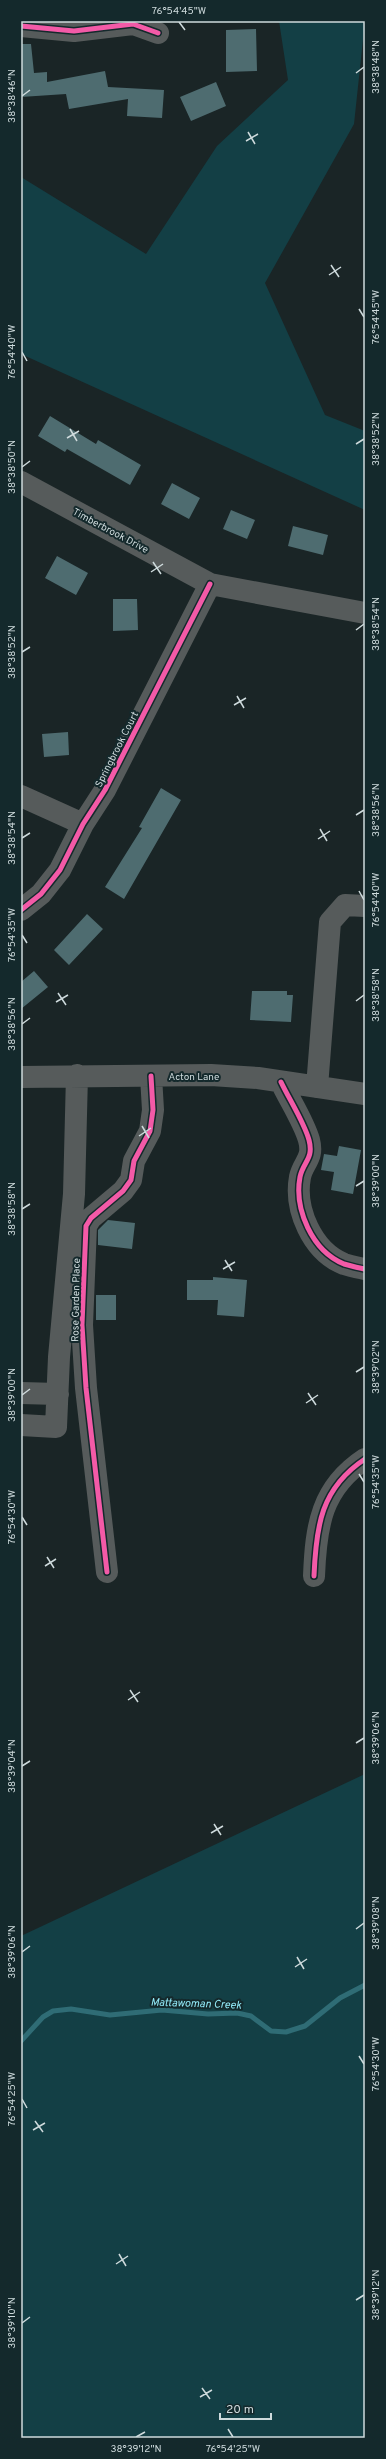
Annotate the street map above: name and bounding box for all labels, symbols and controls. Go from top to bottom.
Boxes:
text: 76°54'45"W [152,5,206,18]
text: 38°38'48"N [370,40,383,94]
text: 38°38'46"N [6,69,19,123]
text: 76°54'45"W [370,290,383,344]
text: 76°54'40"W [6,325,19,379]
text: 38°38'52"N [370,412,383,466]
text: 38°38'50"N [6,440,19,494]
street label: Timberbrook Drive [70,506,150,557]
text: 38°38'54"N [370,597,383,651]
text: 38°38'52"N [6,625,19,679]
street label: Springbrook Court [93,709,142,790]
text: 38°38'56"N [370,783,383,837]
text: 38°38'54"N [6,811,19,865]
text: 76°54'40"W [370,873,383,927]
text: 76°54'35"W [6,908,19,962]
text: 38°38'58"N [370,968,383,1022]
text: 38°38'56"N [6,997,19,1051]
street label: Acton Lane [169,1071,219,1084]
text: 38°39'00"N [370,1154,383,1208]
text: 38°38'58"N [6,1182,19,1236]
street label: Rose Garden Place [69,1258,84,1342]
text: 38°39'02"N [370,1340,383,1394]
text: 38°39'00"N [6,1368,19,1422]
text: 76°54'35"W [370,1455,383,1509]
text: 76°54'30"W [6,1490,19,1544]
text: 38°39'06"N [370,1711,383,1765]
text: 38°39'04"N [6,1739,19,1793]
text: 38°39'08"N [370,1896,383,1950]
text: 38°39'06"N [6,1925,19,1979]
water label: Mattawoman Creek [150,1995,242,2013]
text: 76°54'30"W [370,2037,383,2091]
text: 76°54'25"W [6,2072,19,2126]
text: 38°39'12"N [370,2269,383,2321]
text: 38°39'10"N [6,2297,19,2349]
scale bar [220,2395,271,2421]
text: 20 m [226,2402,254,2418]
text: 38°39'12"N [110,2443,162,2456]
text: 76°54'25"W [206,2443,260,2456]

